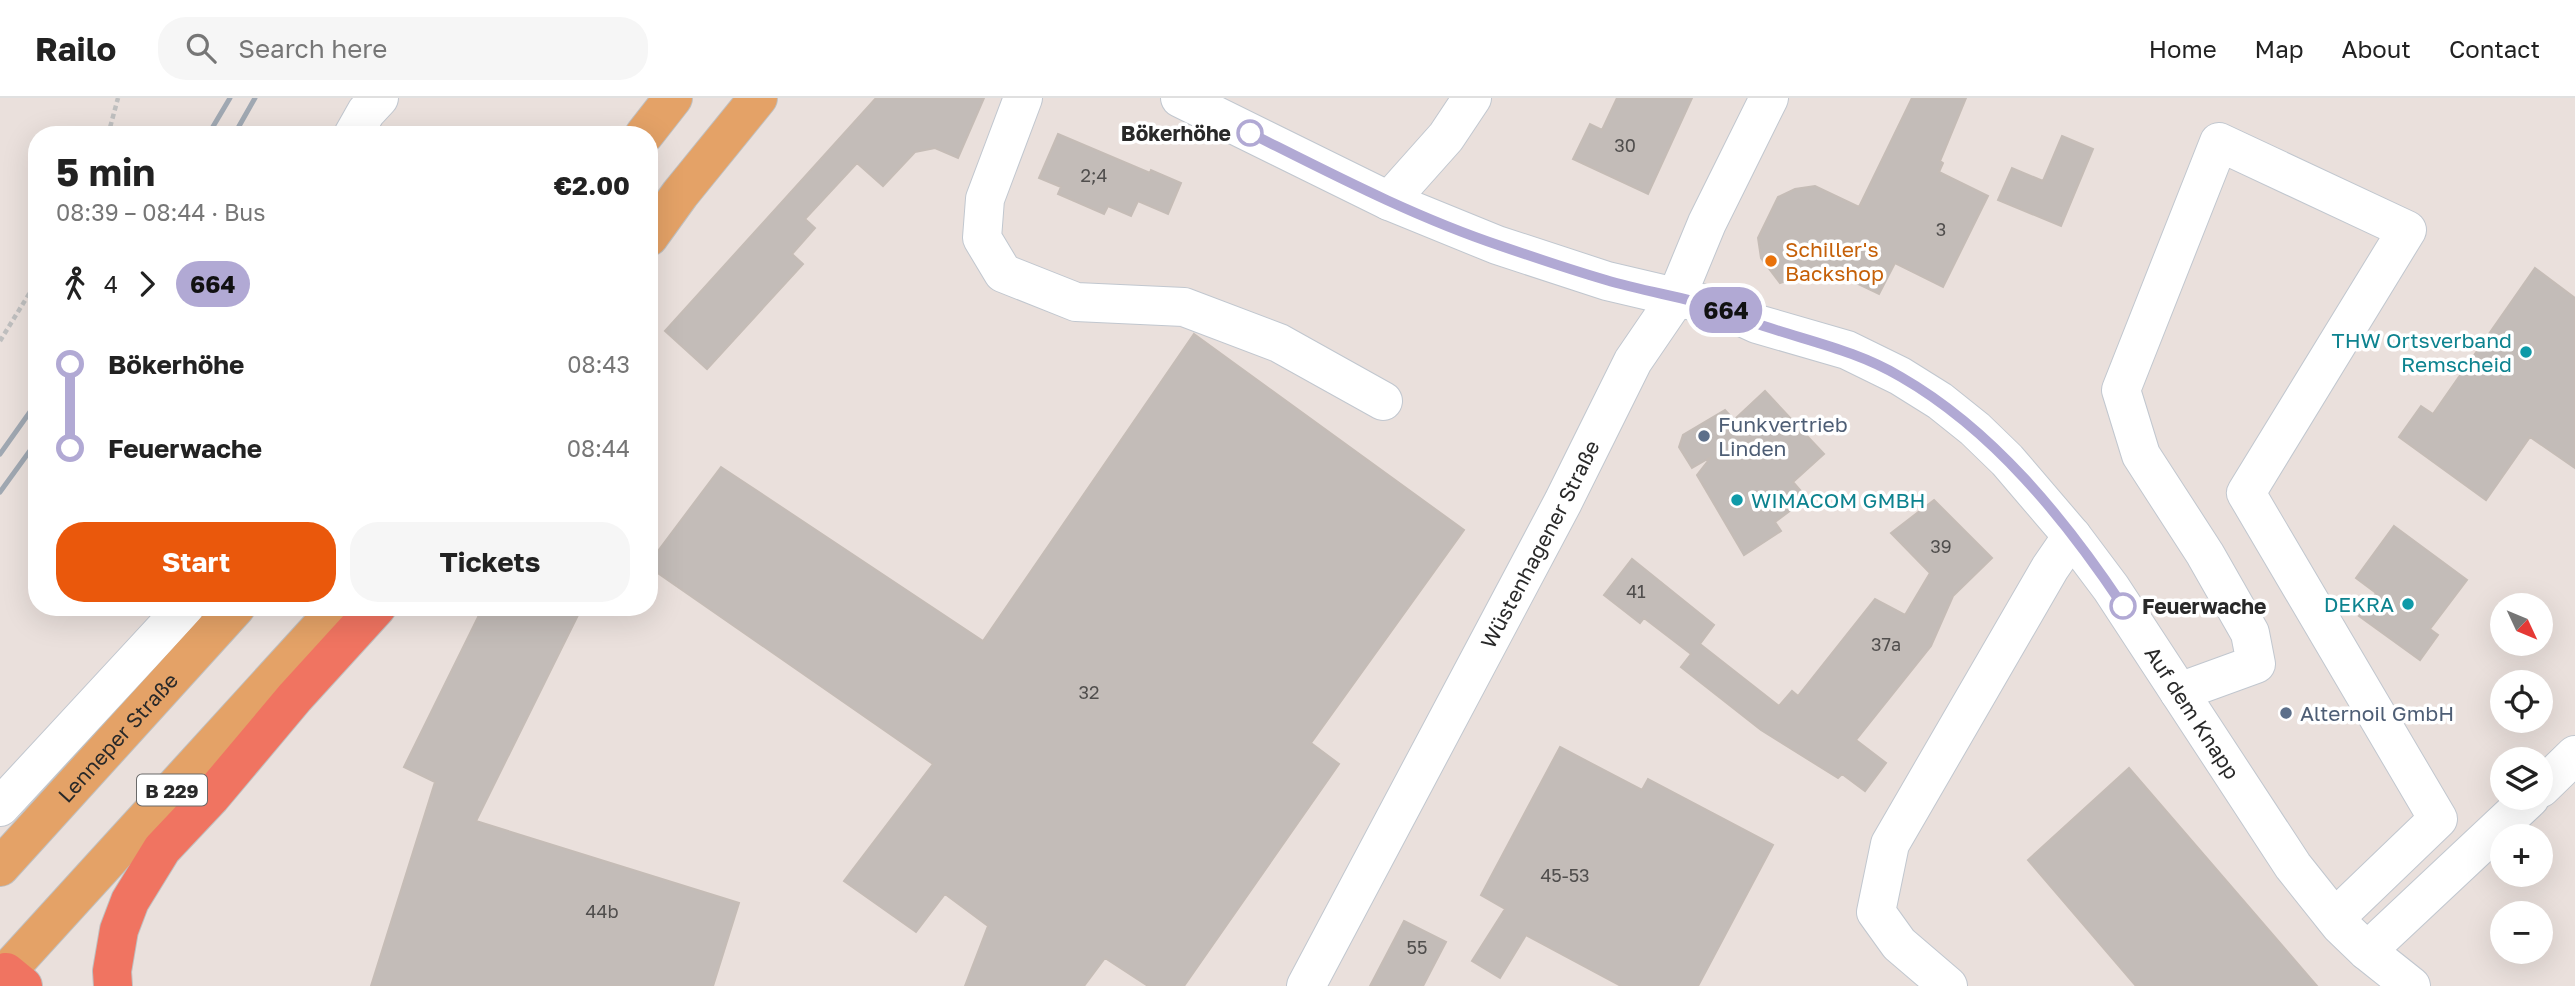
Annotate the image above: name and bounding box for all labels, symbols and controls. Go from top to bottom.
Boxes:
search box [158,17,648,80]
text: Railo [35,29,116,68]
icon: search [182,29,220,67]
text: Search here [238,33,387,64]
text: Home [2149,34,2217,63]
text: Map [2255,34,2304,63]
text: About [2342,34,2411,63]
text: Contact [2449,34,2540,63]
place label: Bökerhöhe [1121,120,1231,146]
marker: Bökerhöhe [1237,120,1263,146]
house number: 30 [1614,134,1636,156]
text: 5 min [56,149,155,194]
house number: 2;4 [1081,164,1107,186]
text: €2.00 [554,170,630,201]
text: 08:39 – 08:44 · Bus [56,198,265,226]
house number: 3 [1936,218,1946,240]
place label: Schiller's Backshop [1785,236,1884,286]
marker: Schiller's Backshop [1763,253,1779,269]
icon: walk [56,265,94,303]
icon: forward [128,265,166,303]
text: 664 [190,269,236,298]
text: 4 [104,270,118,298]
line badge: 664 [1686,287,1766,333]
text: 664 [1703,295,1749,324]
place label: THW Ortsverband Remscheid [2332,327,2512,377]
marker: THW Ortsverband Remscheid [2518,344,2534,360]
text: Bökerhöhe [108,349,244,380]
text: 08:43 [567,350,630,378]
place label: Funkvertrieb Linden [1718,411,1848,461]
marker: Funkvertrieb Linden [1696,428,1712,444]
text: Feuerwache [108,433,262,464]
text: 08:44 [567,434,630,462]
street label: Wüstenhagener Straße [1475,436,1605,653]
place label: WIMACOM GMBH [1751,487,1926,513]
marker: WIMACOM GMBH [1729,492,1745,508]
button: Start [56,522,336,602]
button: Tickets [350,522,630,602]
house number: 39 [1930,535,1952,557]
house number: 41 [1626,580,1646,602]
place label: DEKRA [2324,591,2394,617]
marker: Feuerwache [2110,593,2136,619]
place label: Feuerwache [2142,593,2266,619]
north arrow [2490,593,2553,656]
map controls [2490,593,2553,964]
marker: DEKRA [2400,596,2416,612]
house number: 37a [1871,633,1901,655]
street label: Auf dem Knapp [2140,641,2245,784]
street label: Lenneper Straße [52,667,183,808]
button: locate [2490,670,2553,733]
house number: 32 [1079,681,1099,703]
place label: Alternoil GmbH [2300,700,2454,726]
marker: Alternoil GmbH [2278,705,2294,721]
button: layers [2490,747,2553,810]
road number: B 229 [137,775,207,806]
button: + [2490,824,2553,887]
house number: 45-53 [1540,864,1590,886]
house number: 44b [585,900,619,922]
button: − [2490,901,2553,964]
house number: 55 [1407,936,1427,958]

